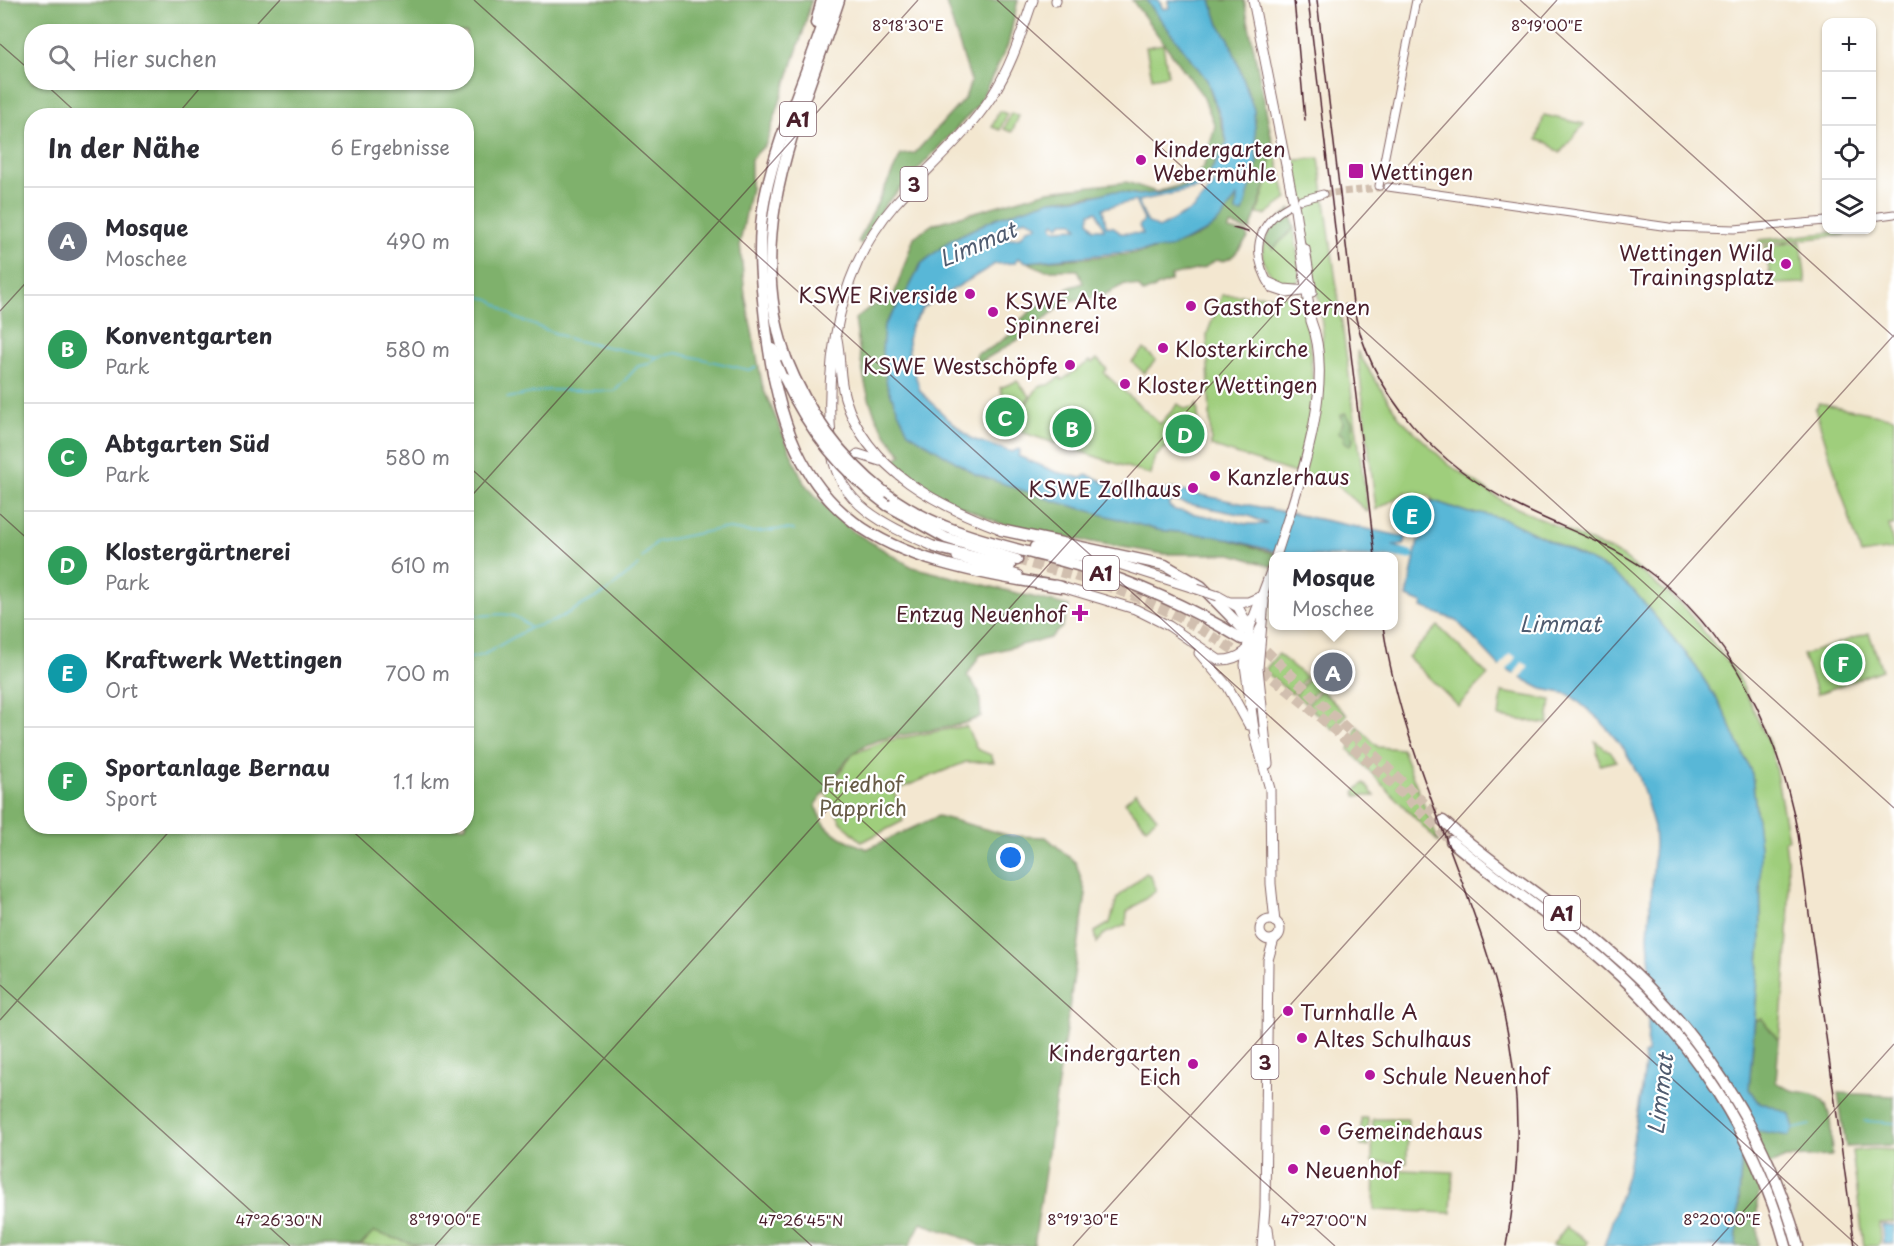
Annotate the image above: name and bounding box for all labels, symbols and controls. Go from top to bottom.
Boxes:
text: 8°18'30"E [872,13,944,36]
text: 8°19'00"E [1511,13,1583,36]
map controls [1822,18,1876,234]
button: + [1822,18,1876,72]
search box [24,24,474,90]
icon: search [45,41,78,74]
text: Hier suchen [93,41,217,74]
button: − [1822,72,1876,126]
road number: A1 [780,102,816,136]
button: locate [1822,126,1876,180]
text: In der Nähe [48,128,200,167]
text: 6 Ergebnisse [330,132,450,162]
place label: Kindergarten Webermühle [1153,132,1286,188]
marker: Kindergarten Webermühle [1134,153,1148,167]
place label: Wettingen [1370,155,1473,187]
marker: Wettingen [1347,162,1365,180]
road number: 3 [900,167,928,201]
button: layers [1822,180,1876,234]
text: Mosque [105,210,188,243]
water label: Limmat [933,211,1023,274]
text: A [60,226,75,256]
text: 490 m [386,226,450,256]
place label: Wettingen Wild Trainingsplatz [1619,236,1774,292]
text: Moschee [105,243,187,273]
marker: Wettingen Wild Trainingsplatz [1779,257,1793,271]
place label: KSWE Riverside [798,278,958,310]
place label: KSWE Alte Spinnerei [1005,284,1118,340]
marker: KSWE Riverside [963,287,977,301]
place label: Gasthof Sternen [1203,290,1370,322]
marker: Gasthof Sternen [1184,299,1198,313]
marker: KSWE Alte Spinnerei [986,305,1000,319]
text: Konventgarten [105,318,272,351]
place label: Klosterkirche [1175,332,1308,364]
text: B [61,334,74,364]
text: 580 m [385,334,450,364]
marker: Klosterkirche [1156,341,1170,355]
place label: KSWE Westschöpfe [863,349,1058,381]
text: Park [105,351,150,381]
marker: KSWE Westschöpfe [1063,358,1077,372]
place label: Kloster Wettingen [1137,368,1318,400]
marker: Kloster Wettingen [1118,377,1132,391]
pin: C [986,394,1024,440]
pin: B [1052,406,1092,450]
pin: D [1166,412,1204,456]
text: Abtgarten Süd [105,426,270,459]
text: C [60,442,75,472]
text: 580 m [385,442,450,472]
text: Park [105,459,150,489]
place label: Kanzlerhaus [1227,460,1349,492]
marker: Kanzlerhaus [1208,469,1222,483]
place label: KSWE Zollhaus [1028,472,1181,504]
marker: KSWE Zollhaus [1186,481,1200,495]
pin: E [1392,492,1432,538]
text: Klostergärtnerei [105,534,291,567]
text: D [60,550,75,580]
text: 610 m [390,550,450,580]
popup [1269,552,1398,630]
road number: A1 [1083,556,1119,590]
text: Mosque [1292,560,1375,593]
text: Park [105,567,150,597]
text: Moschee [1292,593,1374,623]
place label: Entzug Neuenhof [896,597,1068,629]
marker: Entzug Neuenhof [1071,604,1089,622]
water label: Limmat [1520,606,1603,639]
pin: F [1824,640,1862,686]
text: Kraftwerk Wettingen [105,642,342,675]
pin: A [1314,650,1352,694]
text: E [61,658,74,688]
text: 700 m [385,658,450,688]
text: Ort [105,675,138,705]
text: Sportanlage Bernau [105,750,330,783]
text: F [62,766,73,796]
text: 1.1 km [393,766,450,796]
park label: Friedhof Papprich [819,767,907,823]
text: Sport [105,783,157,813]
your location [996,843,1025,872]
road number: A1 [1544,896,1580,930]
place label: Turnhalle A [1300,995,1417,1027]
marker: Turnhalle A [1281,1004,1295,1018]
place label: Altes Schulhaus [1314,1022,1471,1054]
marker: Altes Schulhaus [1295,1031,1309,1045]
place label: Kindergarten Eich [1048,1036,1181,1092]
road number: 3 [1252,1045,1278,1079]
water label: Limmat [1638,1049,1681,1136]
marker: Kindergarten Eich [1186,1057,1200,1071]
place label: Schule Neuenhof [1382,1059,1551,1091]
marker: Schule Neuenhof [1363,1068,1377,1082]
place label: Gemeindehaus [1337,1114,1483,1146]
marker: Gemeindehaus [1318,1123,1332,1137]
place label: Neuenhof [1305,1153,1403,1185]
marker: Neuenhof [1286,1162,1300,1176]
text: 8°19'00"E [409,1207,481,1230]
text: 8°19'30"E [1047,1207,1119,1230]
text: 8°20'00"E [1683,1207,1761,1230]
text: 47°26'30"N [236,1208,322,1231]
text: 47°26'45"N [758,1208,844,1231]
text: 47°27'00"N [1281,1208,1367,1231]

